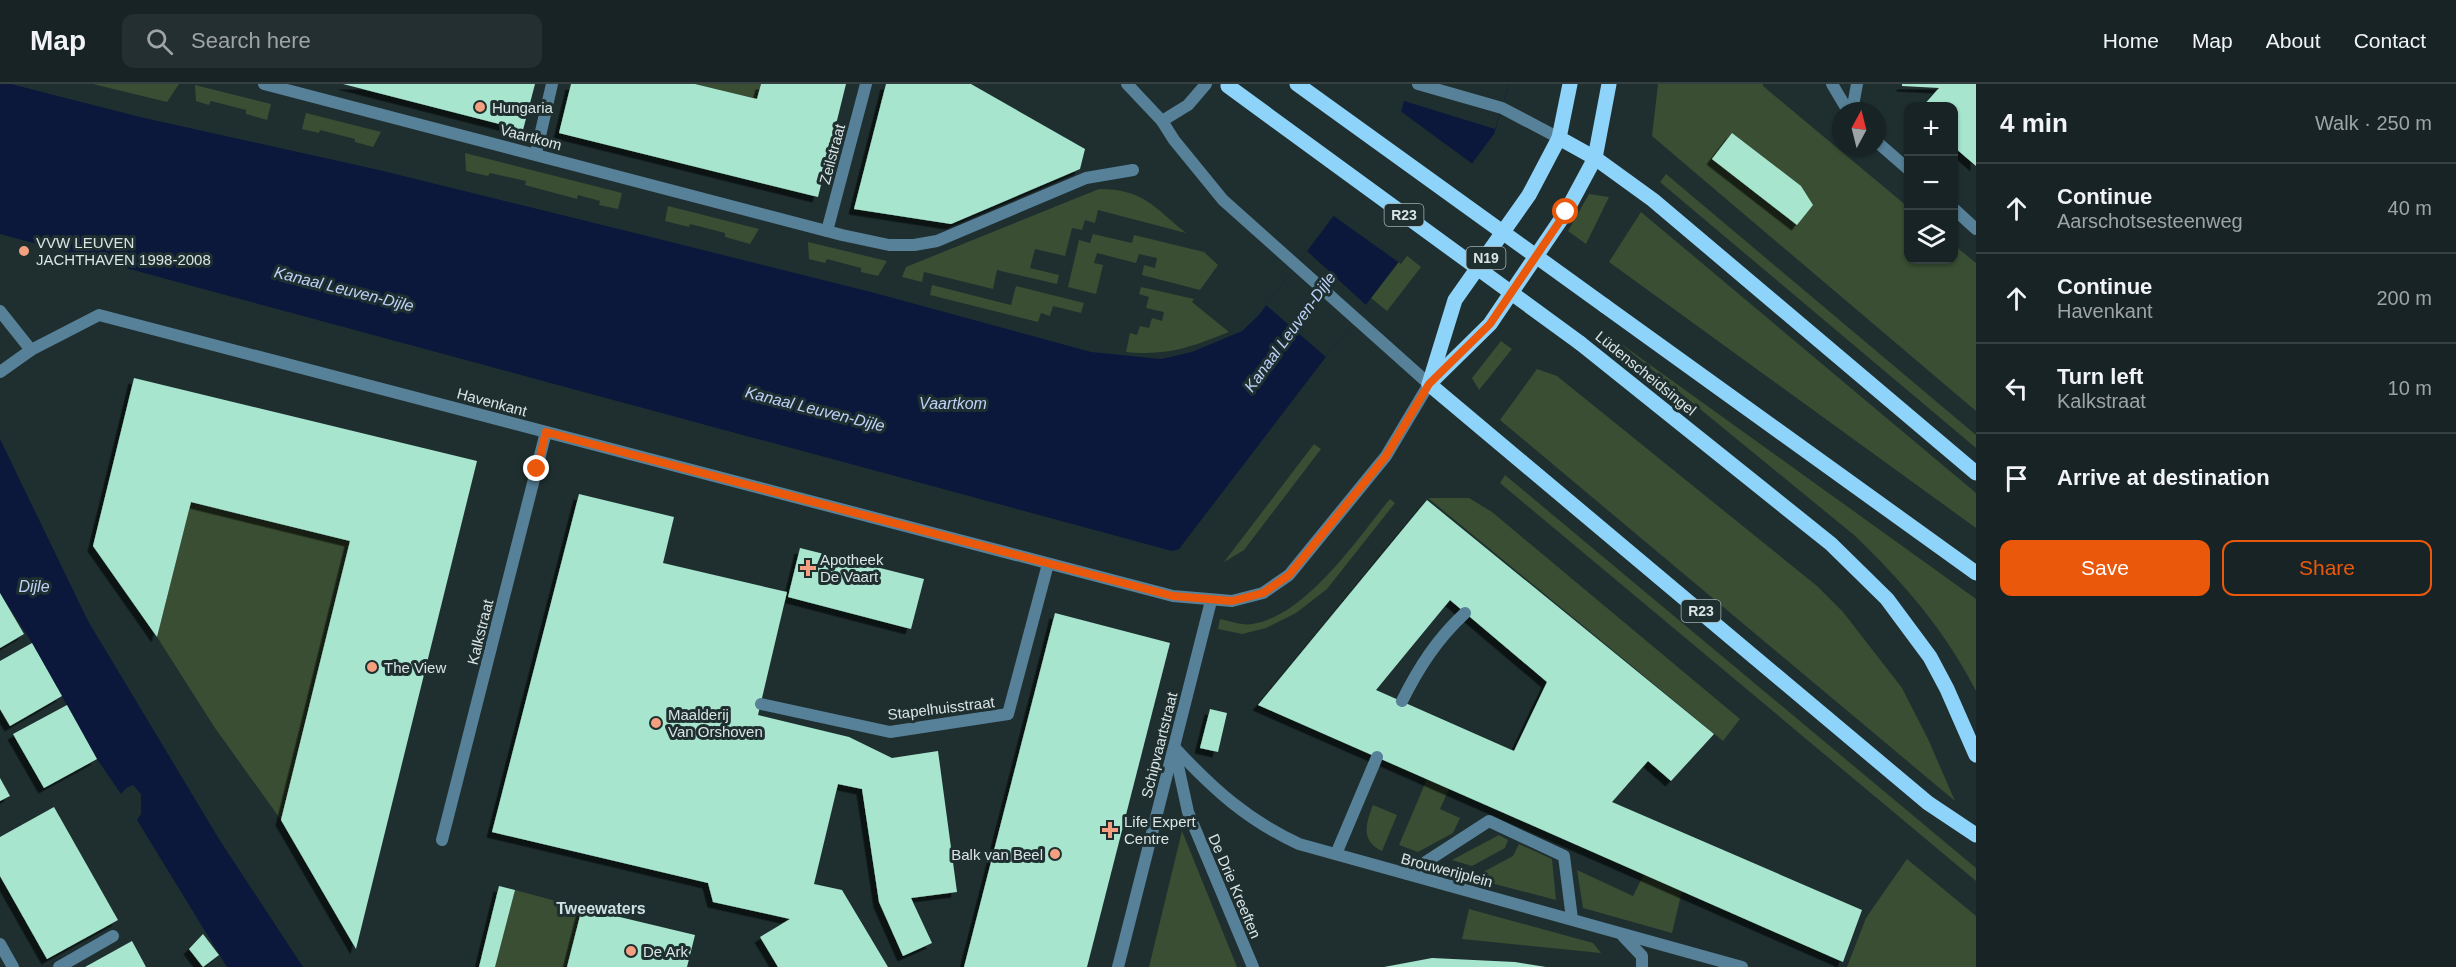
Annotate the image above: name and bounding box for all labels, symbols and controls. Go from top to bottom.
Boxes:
search box [122,14,542,68]
text: Map [30,25,86,56]
icon: search [143,25,176,58]
text: Search here [191,28,311,53]
text: Home [2103,29,2159,52]
text: Map [2192,29,2233,52]
text: About [2266,29,2321,52]
text: Contact [2354,29,2426,52]
place label: Hungaria [492,99,554,116]
marker: Hungaria [473,100,487,114]
north arrow [1832,102,1886,156]
map controls [1904,102,1958,264]
button: + [1904,102,1958,156]
text: 4 min [2000,108,2068,138]
text: Walk · 250 m [2315,112,2432,134]
street label: Vaartkom [498,121,564,153]
street label: Zeilstraat [816,121,848,186]
button: − [1904,156,1958,210]
text: Continue [2057,184,2152,209]
icon: ahead [2000,192,2033,225]
text: 40 m [2388,197,2432,219]
route start [1552,198,1578,224]
road number: R23 [1384,204,1424,226]
button: layers [1904,210,1958,264]
text: Aarschotsesteenweg [2057,210,2243,232]
place label: VVW LEUVEN JACHTHAVEN 1998-2008 [36,234,211,268]
marker: VVW LEUVEN JACHTHAVEN 1998-2008 [17,244,31,258]
road number: N19 [1466,247,1506,269]
water label: Kanaal Leuven-Dijle [272,263,416,315]
water label: Kanaal Leuven-Dijle [1241,269,1339,395]
text: Continue [2057,274,2152,299]
icon: ahead [2000,282,2033,315]
text: 200 m [2376,287,2432,309]
text: Havenkant [2057,300,2153,322]
street label: Lüdenscheidsingel [1592,327,1700,419]
text: Turn left [2057,364,2143,389]
icon: left [2000,372,2033,405]
text: 10 m [2388,377,2432,399]
water label: Kanaal Leuven-Dijle [743,383,887,435]
street label: Havenkant [455,385,530,420]
text: Kalkstraat [2057,390,2146,412]
water label: Vaartkom [919,395,987,412]
route end [523,455,549,481]
icon: arrive [2000,462,2033,495]
text: Arrive at destination [2057,465,2270,490]
button: Save [2000,540,2210,596]
button: Share [2222,540,2432,596]
place label: Apotheek De Vaart [820,551,884,585]
marker: Apotheek De Vaart [801,561,815,575]
water label: Dijle [18,578,50,595]
street label: Kalkstraat [464,597,497,666]
road number: R23 [1682,600,1720,622]
place label: The View [384,659,446,676]
marker: The View [365,660,379,674]
street label: Schipvaartstraat [1138,690,1181,800]
street label: Stapelhuisstraat [887,693,996,723]
place label: Maalderij Van Orshoven [668,706,763,740]
marker: Maalderij Van Orshoven [649,716,663,730]
place label: Life Expert Centre [1124,813,1197,847]
marker: Life Expert Centre [1101,821,1119,839]
street label: De Drie Kreeften [1205,831,1265,941]
place label: Balk van Beel [951,846,1043,863]
marker: Balk van Beel [1048,847,1062,861]
street label: Brouwerijplein [1399,850,1495,890]
district label: Tweewaters [556,900,646,917]
place label: De Ark [643,943,689,960]
marker: De Ark [624,944,638,958]

